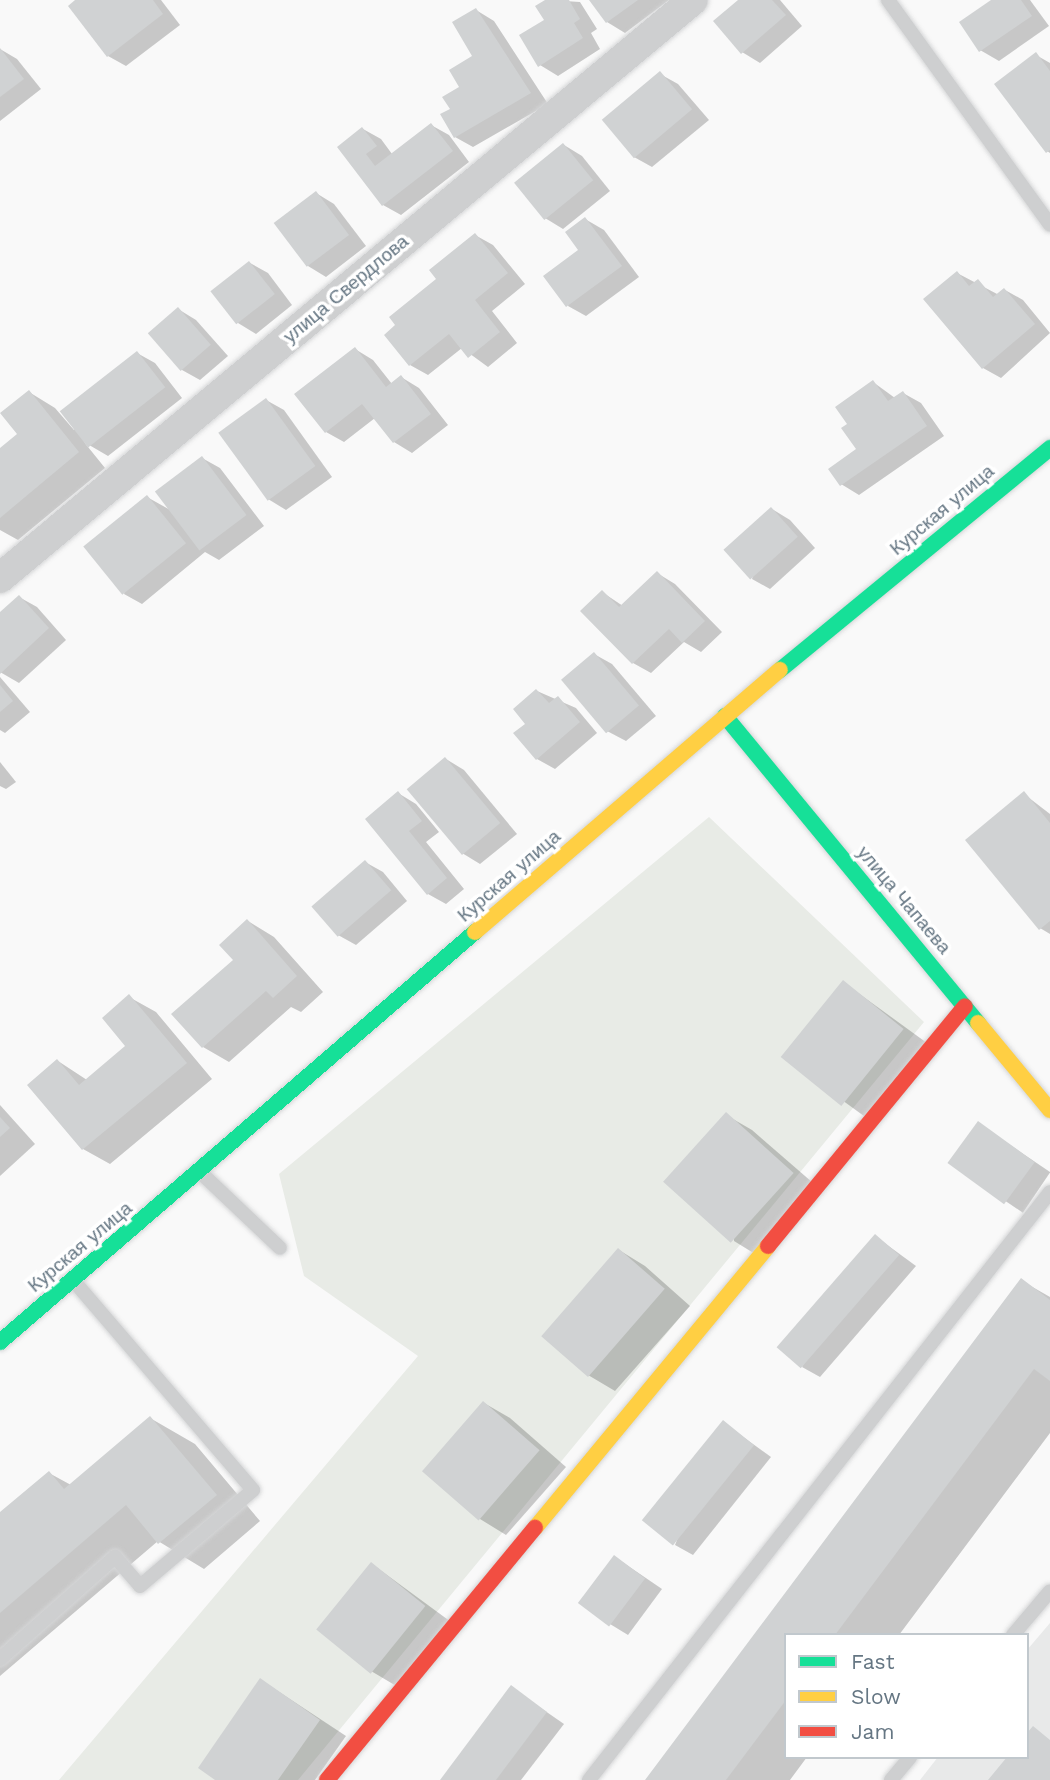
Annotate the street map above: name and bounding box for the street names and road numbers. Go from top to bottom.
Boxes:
street label: улица Свердлова [279,230,413,348]
street label: Курская улица [885,460,999,560]
street label: Курская улица [453,825,565,927]
street label: улица Чапаева [852,841,956,959]
street label: Курская улица [23,1197,137,1297]

